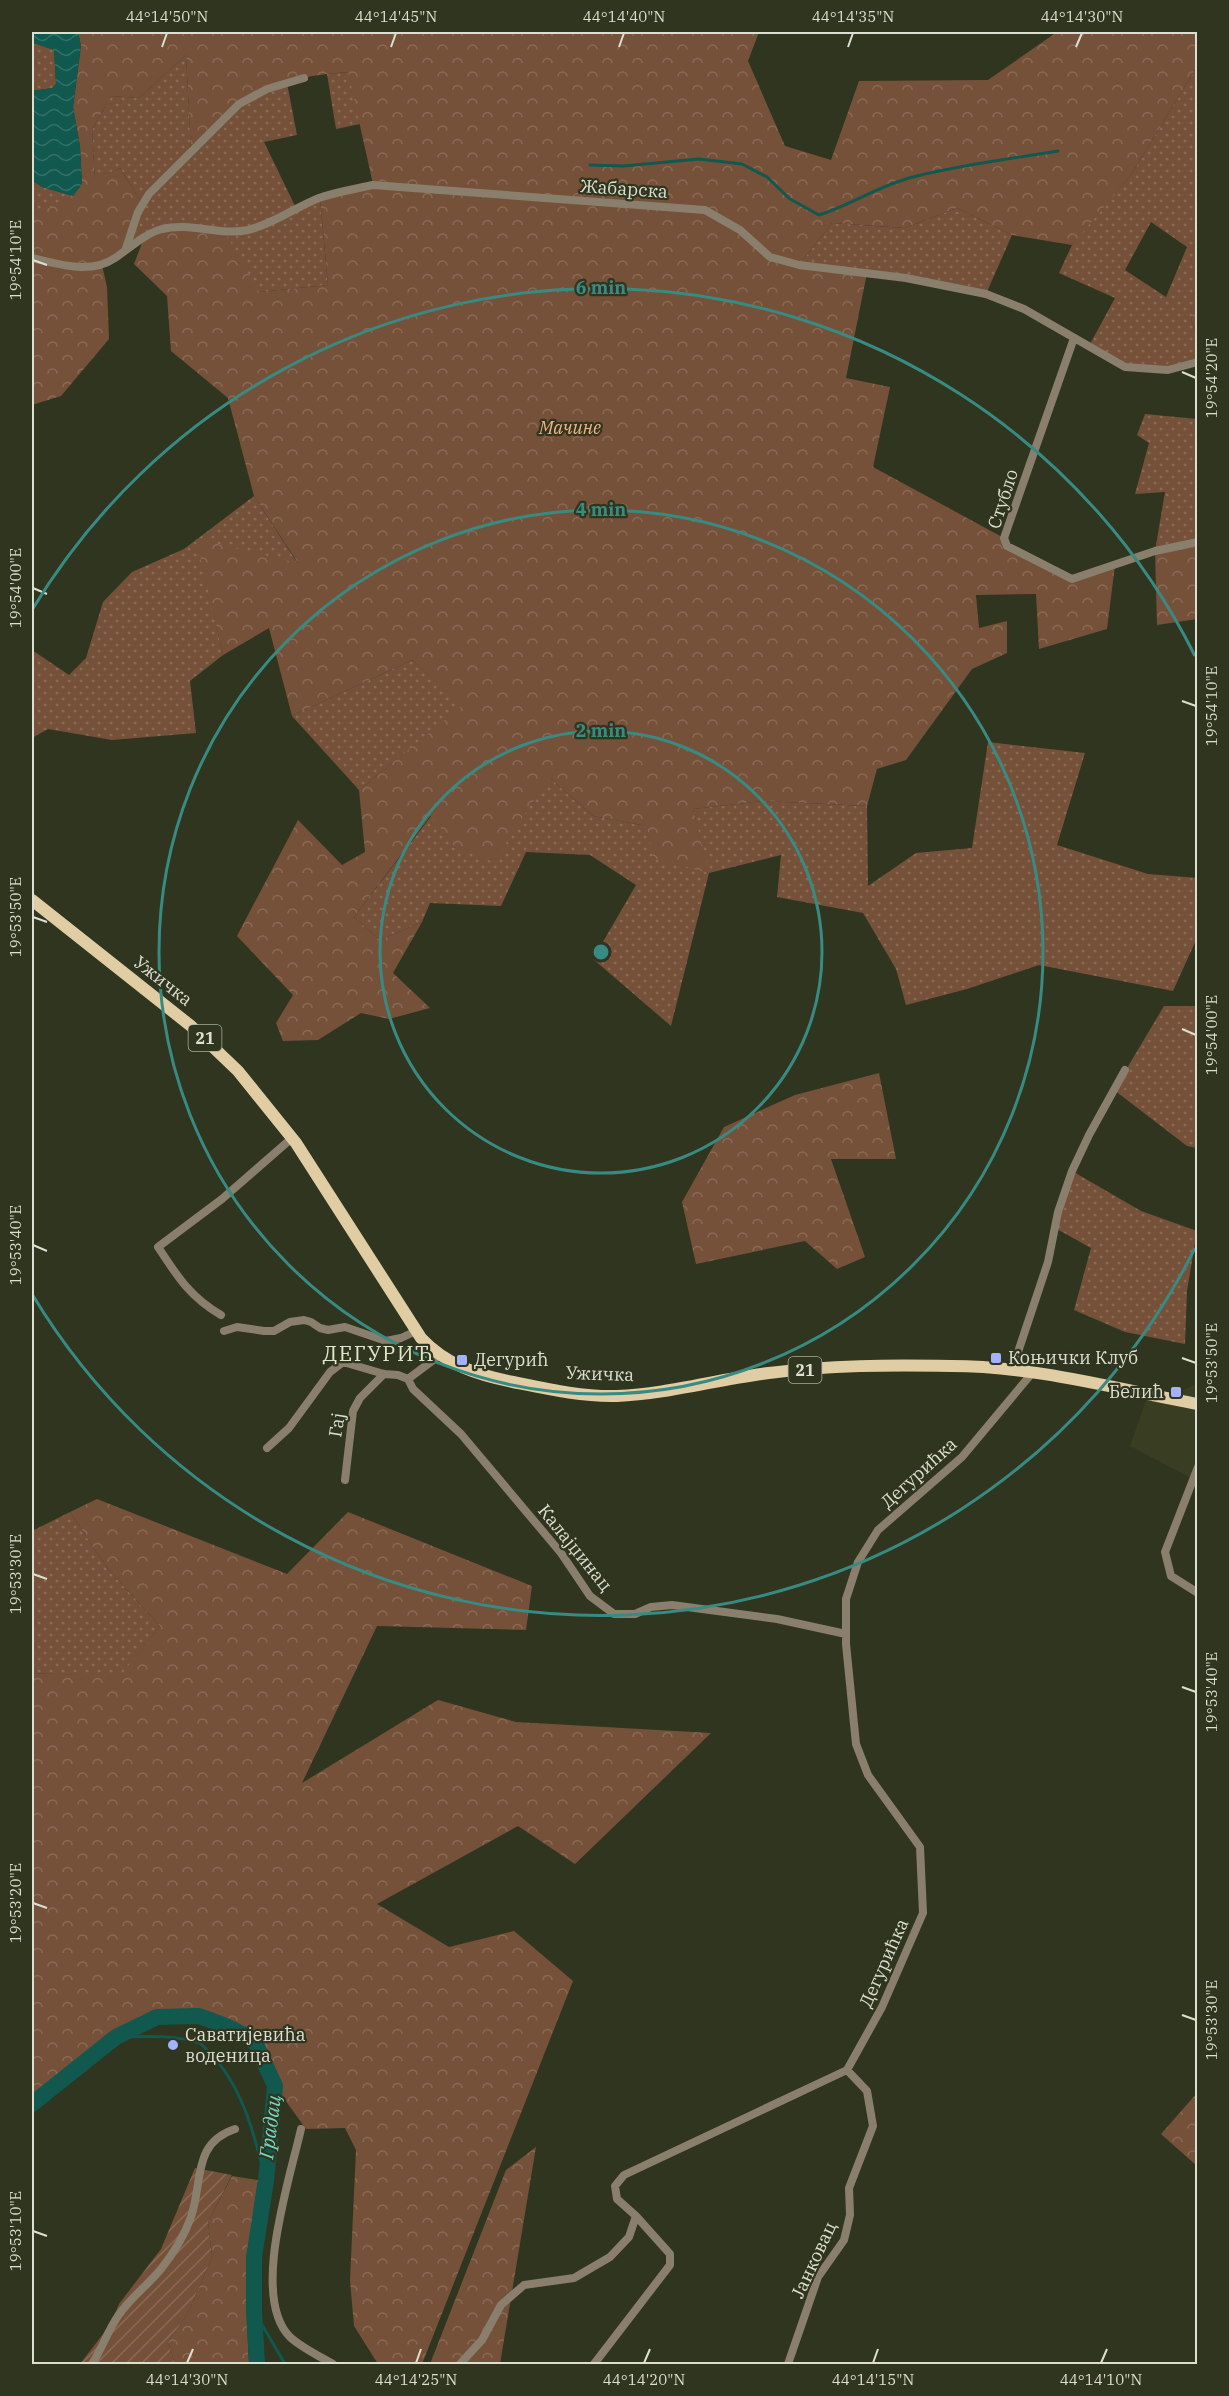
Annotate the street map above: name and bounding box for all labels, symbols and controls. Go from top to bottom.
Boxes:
text: 44°14'50"N [126,7,208,26]
text: 44°14'45"N [355,7,437,26]
text: 44°14'40"N [583,7,665,26]
text: 44°14'35"N [812,7,894,26]
text: 44°14'30"N [1041,7,1123,26]
street label: Жабарска [579,174,669,203]
text: 19°54'10"E [6,220,25,300]
text: 6 min [576,276,626,299]
text: 19°54'20"E [1202,338,1221,418]
park label: Мачине [538,416,601,439]
street label: Стубло [982,466,1023,532]
text: 4 min [576,498,626,521]
text: 19°54'00"E [6,548,25,628]
text: 19°54'10"E [1202,666,1221,746]
text: 2 min [576,719,626,742]
text: 19°53'50"E [6,877,25,957]
centre of rings [591,942,611,962]
street label: Ужичка [129,950,197,1011]
text: 19°54'00"E [1202,995,1221,1075]
road number: 21 [188,1025,222,1051]
text: 19°53'40"E [6,1205,25,1285]
text: 19°53'50"E [1202,1323,1221,1403]
district label: ДЕГУРИЋ [323,1339,435,1367]
place label: Коњички Клуб [1008,1346,1138,1369]
place label: Дегурић [474,1348,548,1371]
marker: Коњички Клуб [989,1351,1003,1365]
marker: Дегурић [455,1353,469,1367]
road number: 21 [788,1357,822,1383]
street label: Ужичка [565,1361,635,1386]
place label: Белић [1109,1380,1164,1403]
marker: Белић [1169,1385,1183,1399]
street label: Гај [323,1411,350,1439]
street label: Дегурићка [876,1432,962,1513]
street label: Калајџинац [533,1499,618,1596]
text: 19°53'30"E [6,1534,25,1614]
text: 19°53'40"E [1202,1652,1221,1732]
text: 19°53'20"E [6,1863,25,1943]
street label: Дегурићка [854,1915,913,2011]
text: 19°53'30"E [1202,1980,1221,2060]
place label: Саватијевића воденица [185,2023,306,2067]
marker: Саватијевића воденица [166,2038,180,2052]
water label: Градац [252,2093,287,2161]
text: 19°53'10"E [6,2191,25,2271]
street label: Јанковац [786,2218,841,2302]
text: 44°14'30"N [146,2370,228,2389]
text: 44°14'25"N [375,2370,457,2389]
text: 44°14'20"N [603,2370,685,2389]
text: 44°14'15"N [832,2370,914,2389]
text: 44°14'10"N [1060,2370,1142,2389]

